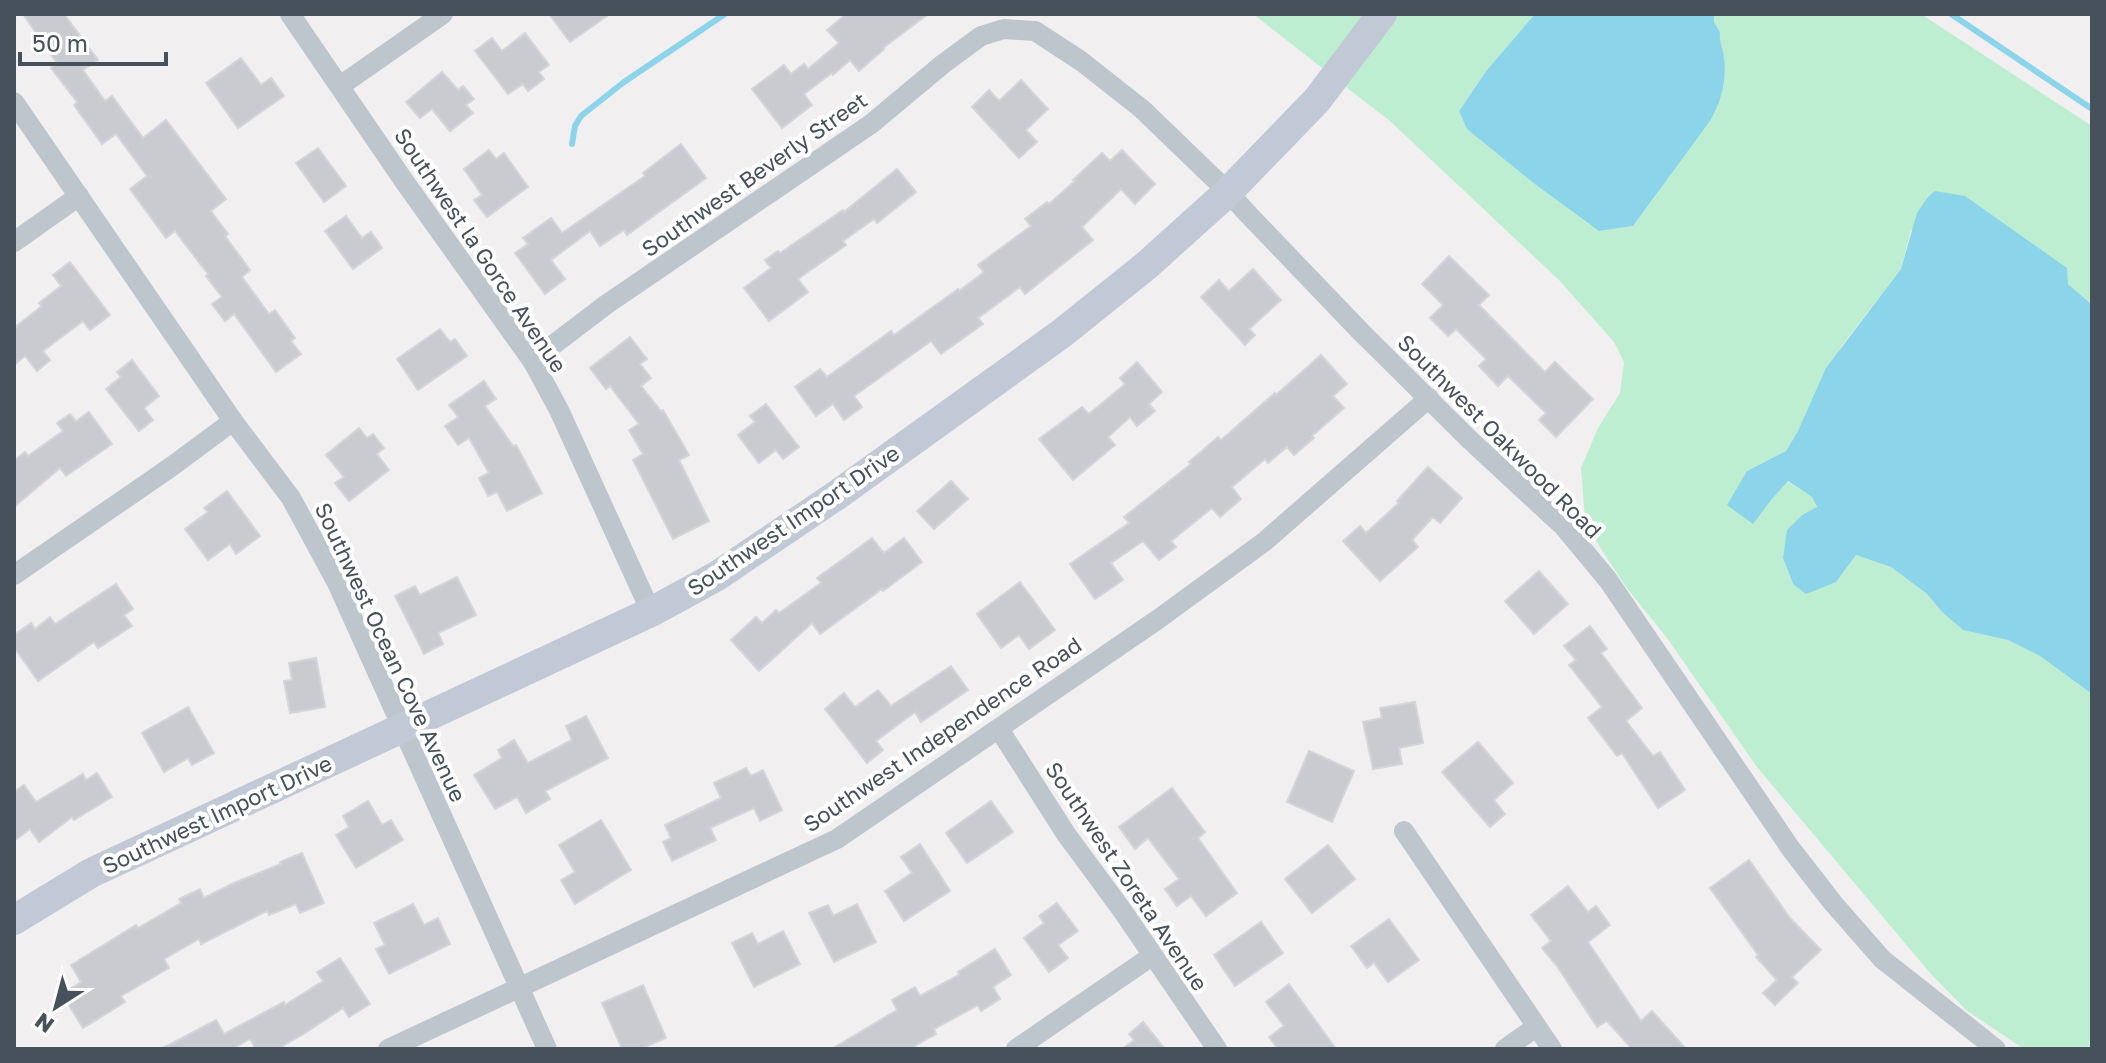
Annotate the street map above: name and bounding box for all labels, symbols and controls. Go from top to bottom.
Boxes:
scale bar [20,16,166,66]
text: 50 m [32,28,88,57]
street label: Southwest Beverly Street [636,86,872,262]
street label: Southwest la Gorce Avenue [389,123,573,377]
street label: Southwest Oakwood Road [1392,328,1608,544]
street label: Southwest Import Drive [682,439,904,601]
street label: Southwest Ocean Cove Avenue [310,498,472,806]
street label: Southwest Independence Road [798,631,1086,837]
street label: Southwest Import Drive [98,749,336,879]
street label: Southwest Zoreta Avenue [1040,756,1214,996]
north arrow [16,967,96,1047]
text: N [29,1008,59,1039]

